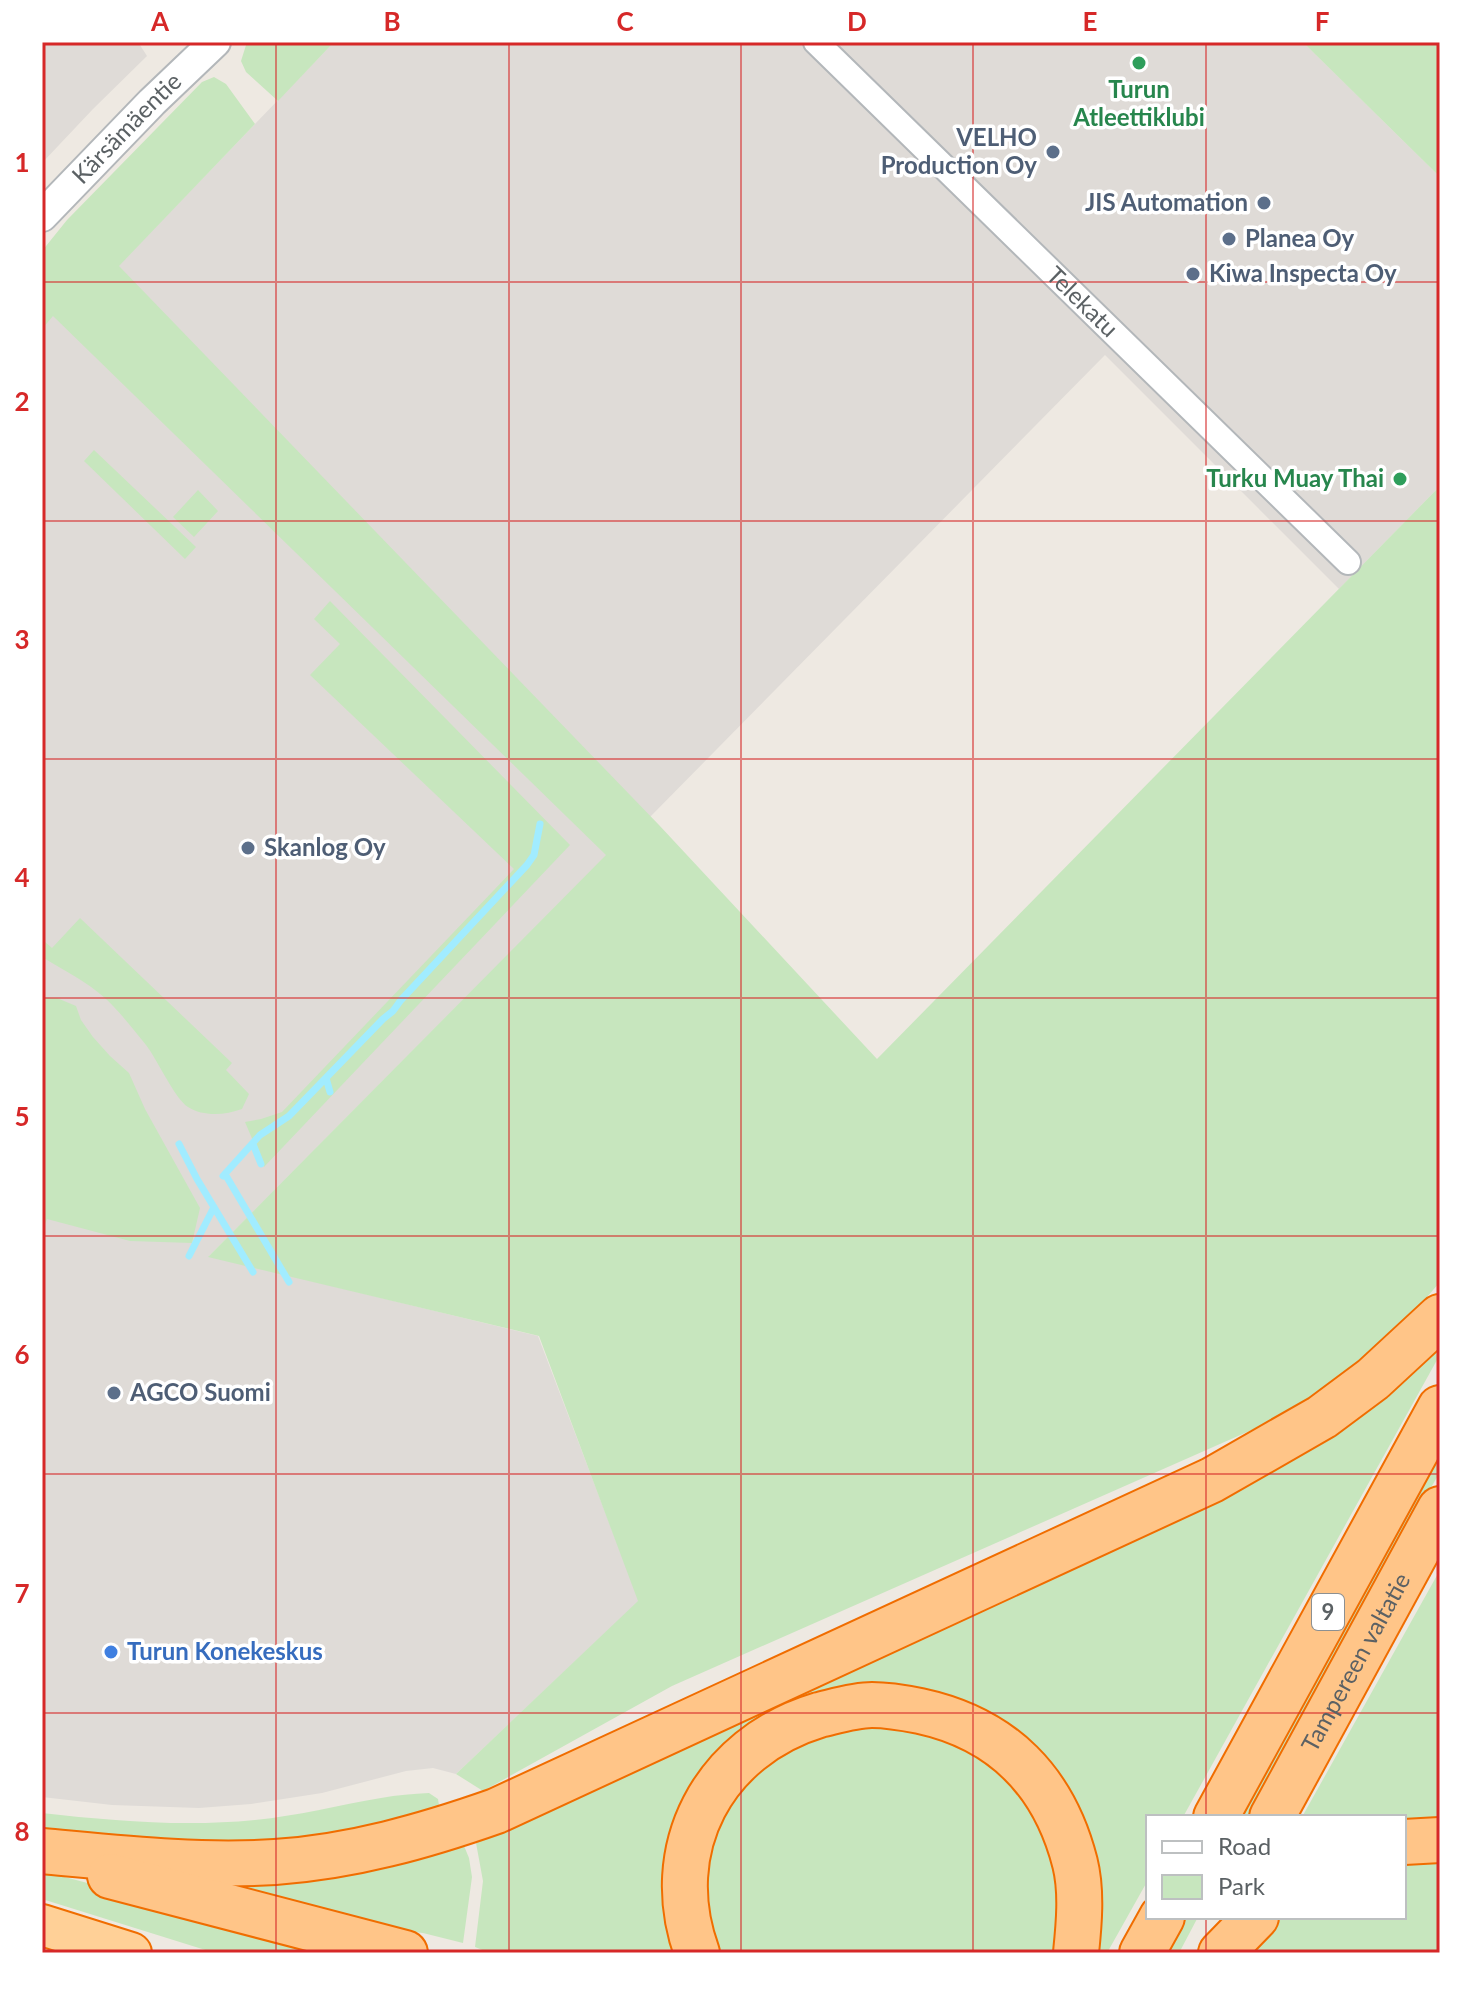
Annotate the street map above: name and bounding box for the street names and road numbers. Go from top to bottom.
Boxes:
street label: Kärsämäentie [65,66,187,189]
street label: Telekatu [1041,260,1125,342]
street label: Tampereen valtatie [1294,1567,1415,1756]
road number: 9 [1312,1594,1344,1630]

